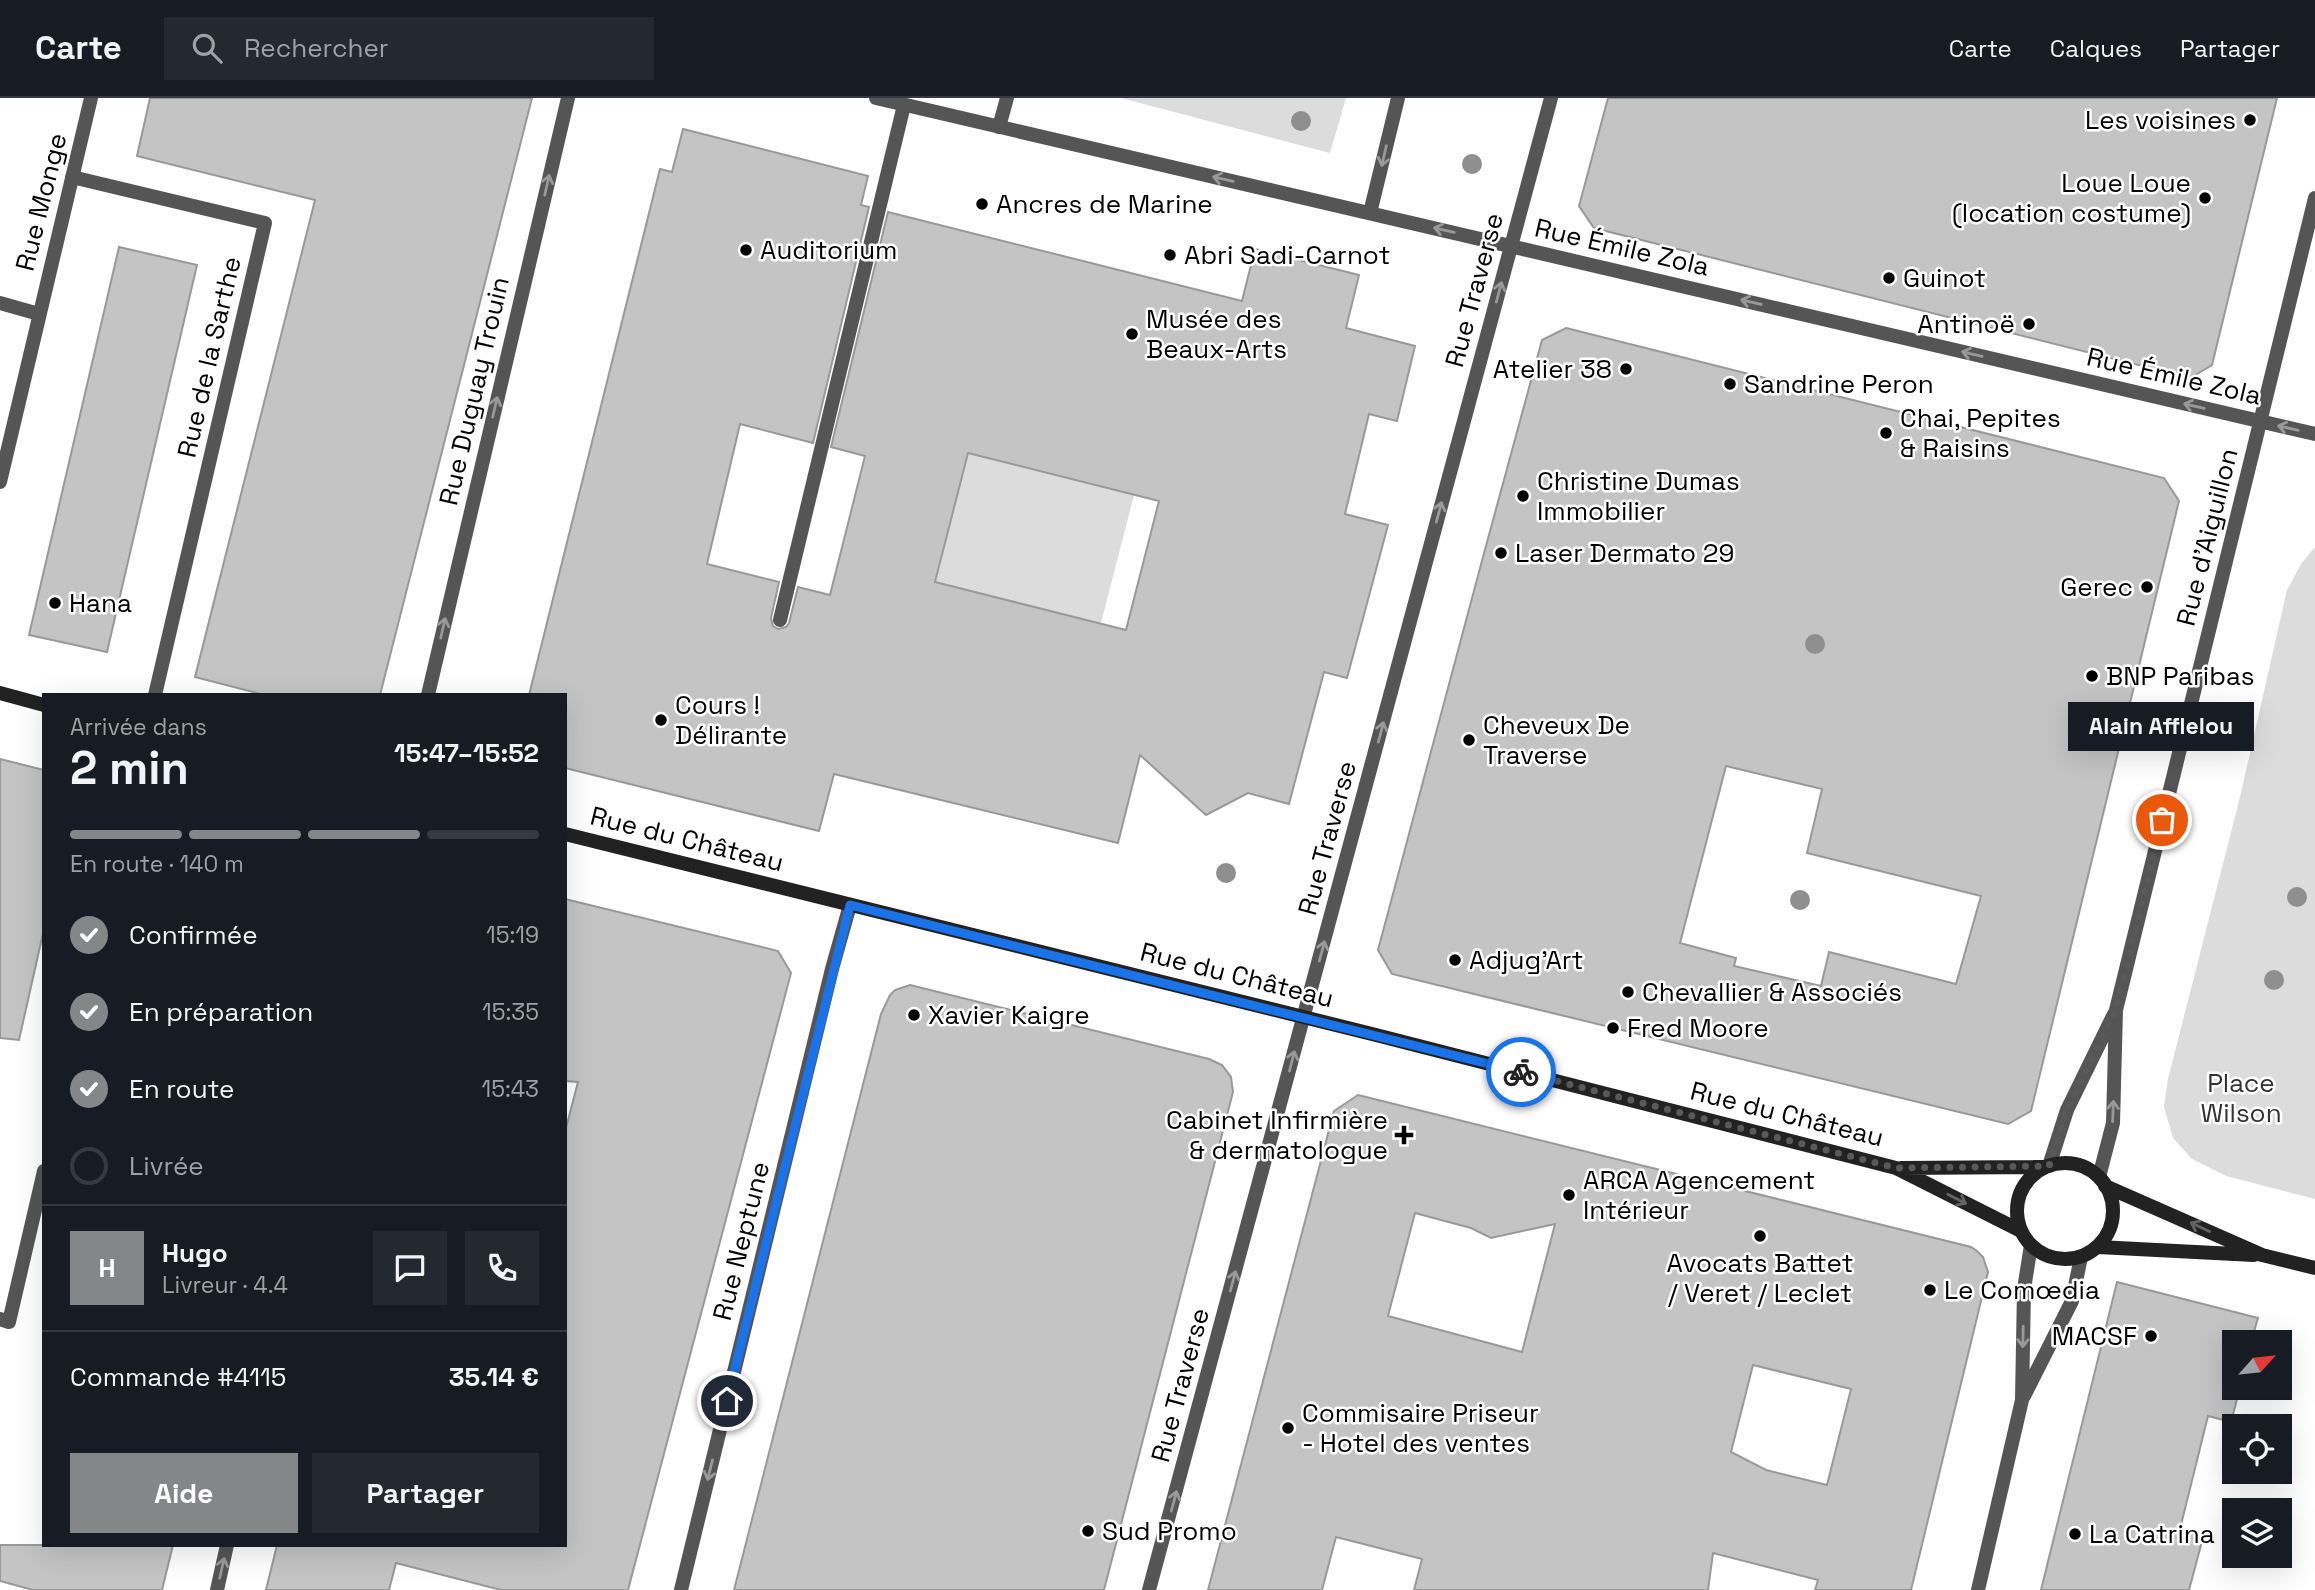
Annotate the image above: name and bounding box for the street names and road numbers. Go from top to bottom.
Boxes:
street label: Rue Monge [7,129,75,275]
street label: Rue Traverse [1437,209,1511,371]
street label: Rue Émile Zola [1531,210,1713,284]
street label: Rue de la Sarthe [169,253,249,461]
street label: Rue Duguay Trouin [431,273,517,509]
street label: Rue Émile Zola [2083,339,2265,413]
street label: Rue d'Aiguillon [2169,445,2245,629]
street label: Rue Traverse [1290,757,1364,919]
street label: Rue du Château [587,799,787,879]
street label: Rue du Château [1137,935,1337,1015]
street label: Rue du Château [1687,1074,1887,1154]
street label: Rue Neptune [705,1158,777,1324]
street label: Rue Traverse [1143,1304,1217,1466]

